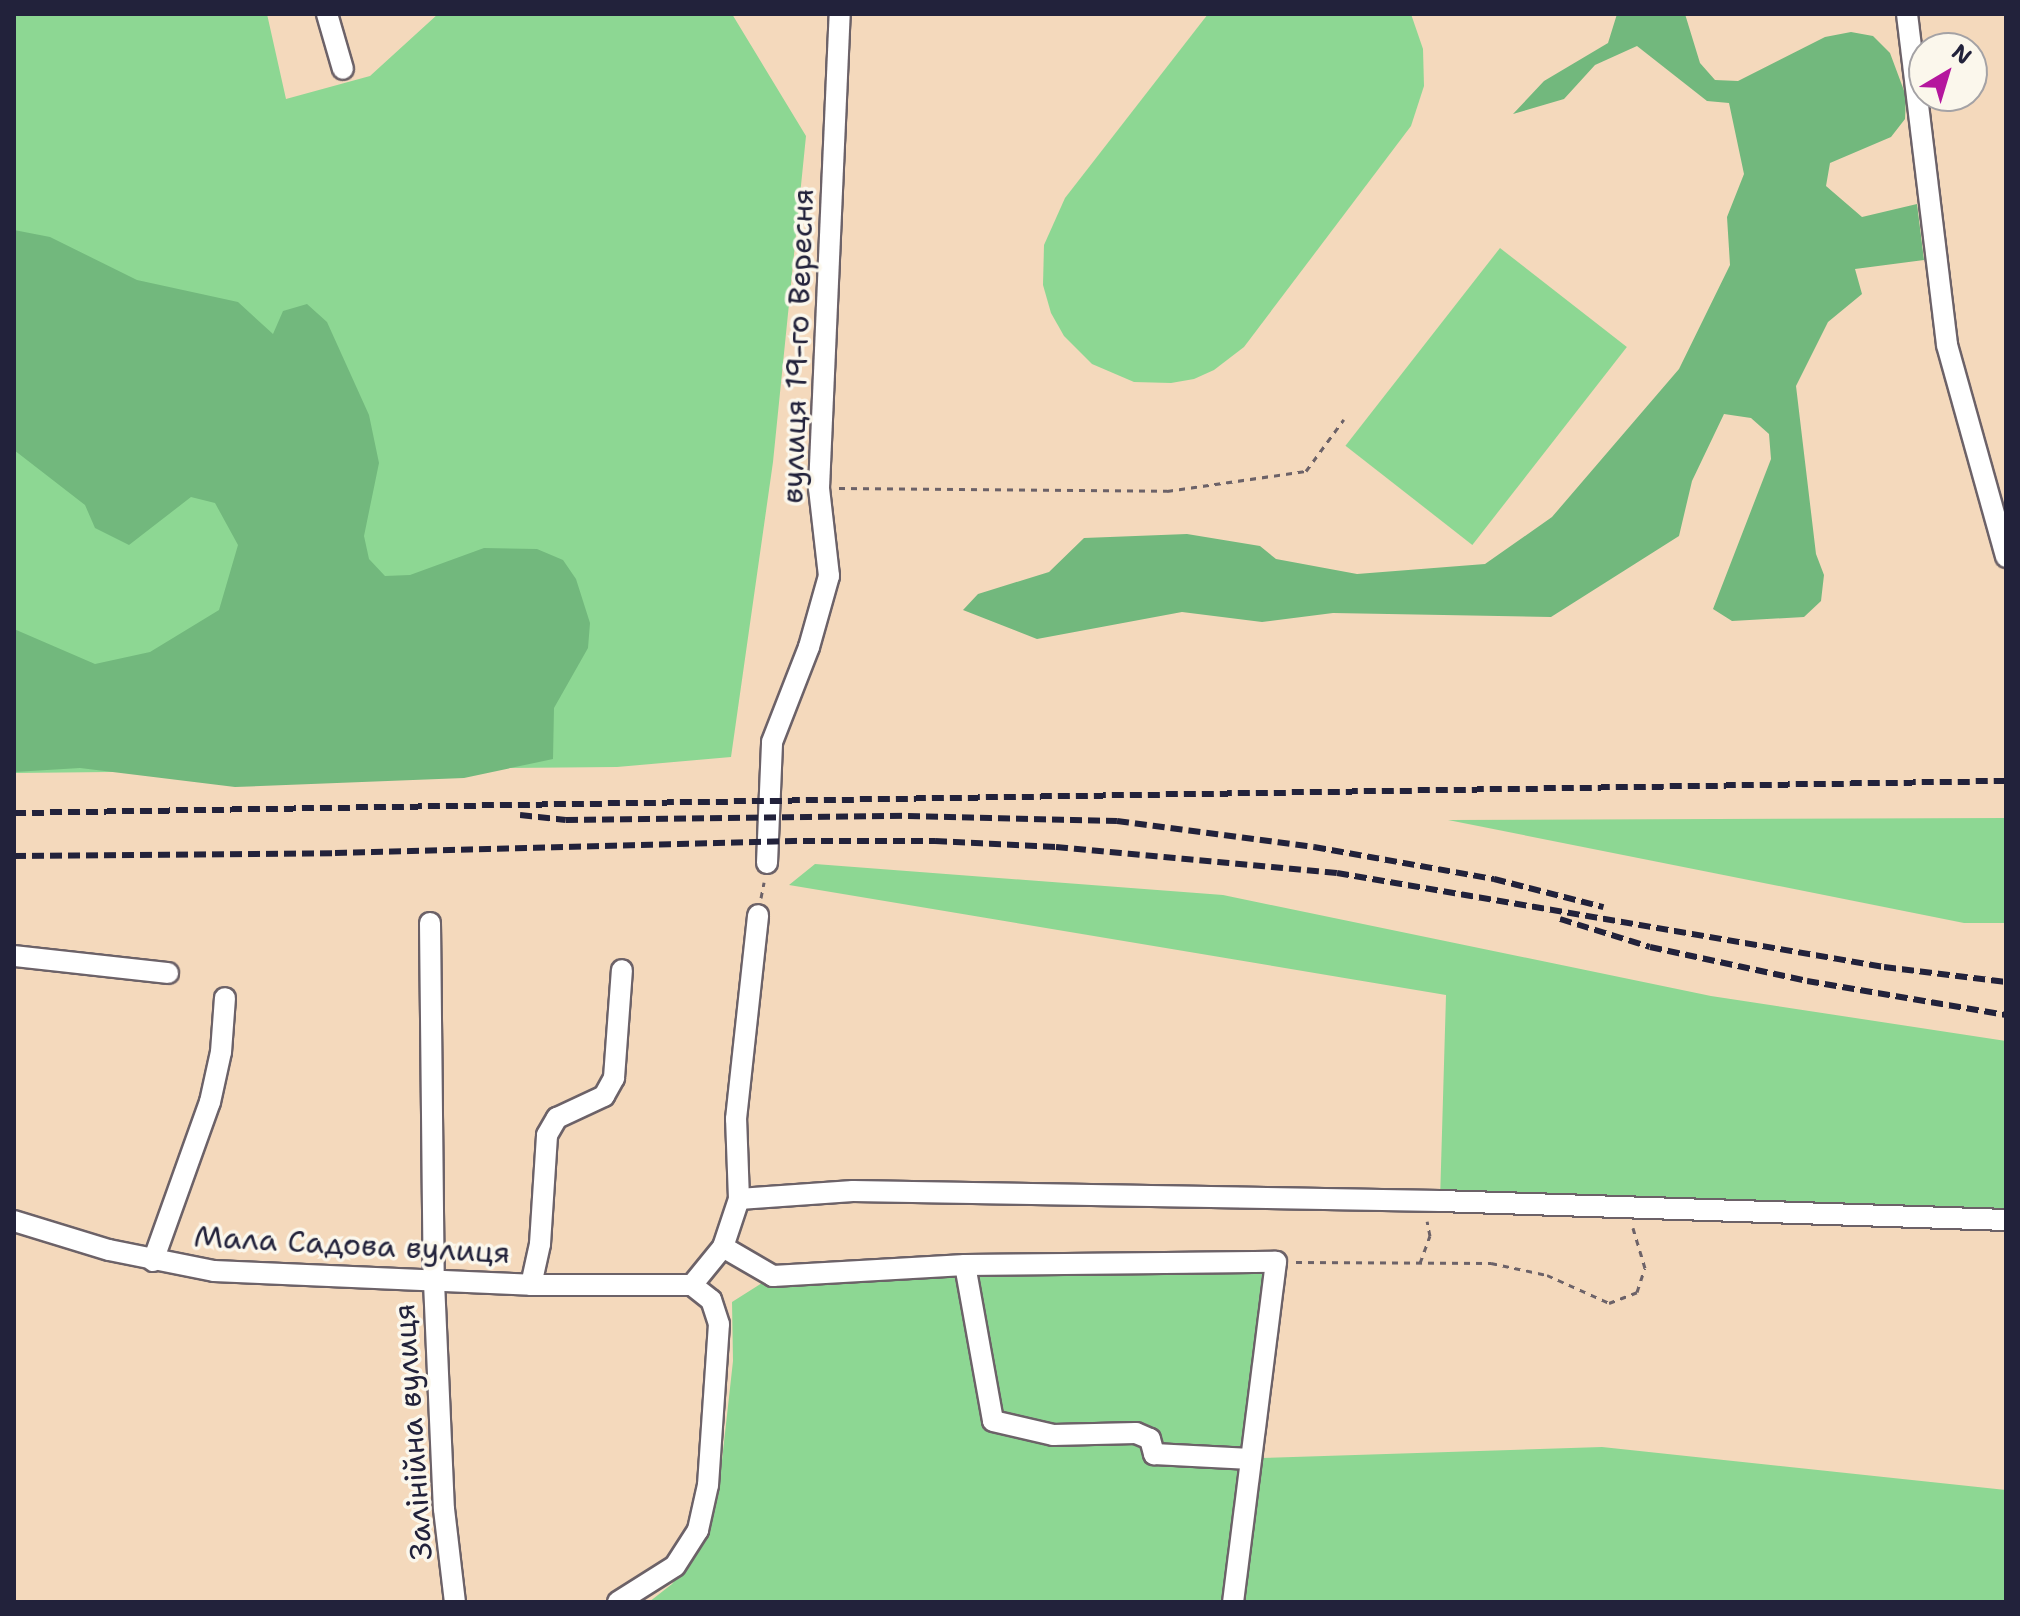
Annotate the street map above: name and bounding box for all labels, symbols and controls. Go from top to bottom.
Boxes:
north arrow [1908,32,1988,112]
text: N [1946,37,1978,71]
street label: вулиця 19-го Вересня [775,188,821,504]
street label: Мала Садова вулиця [193,1219,511,1271]
street label: Залінійна вулиця [386,1302,440,1562]

